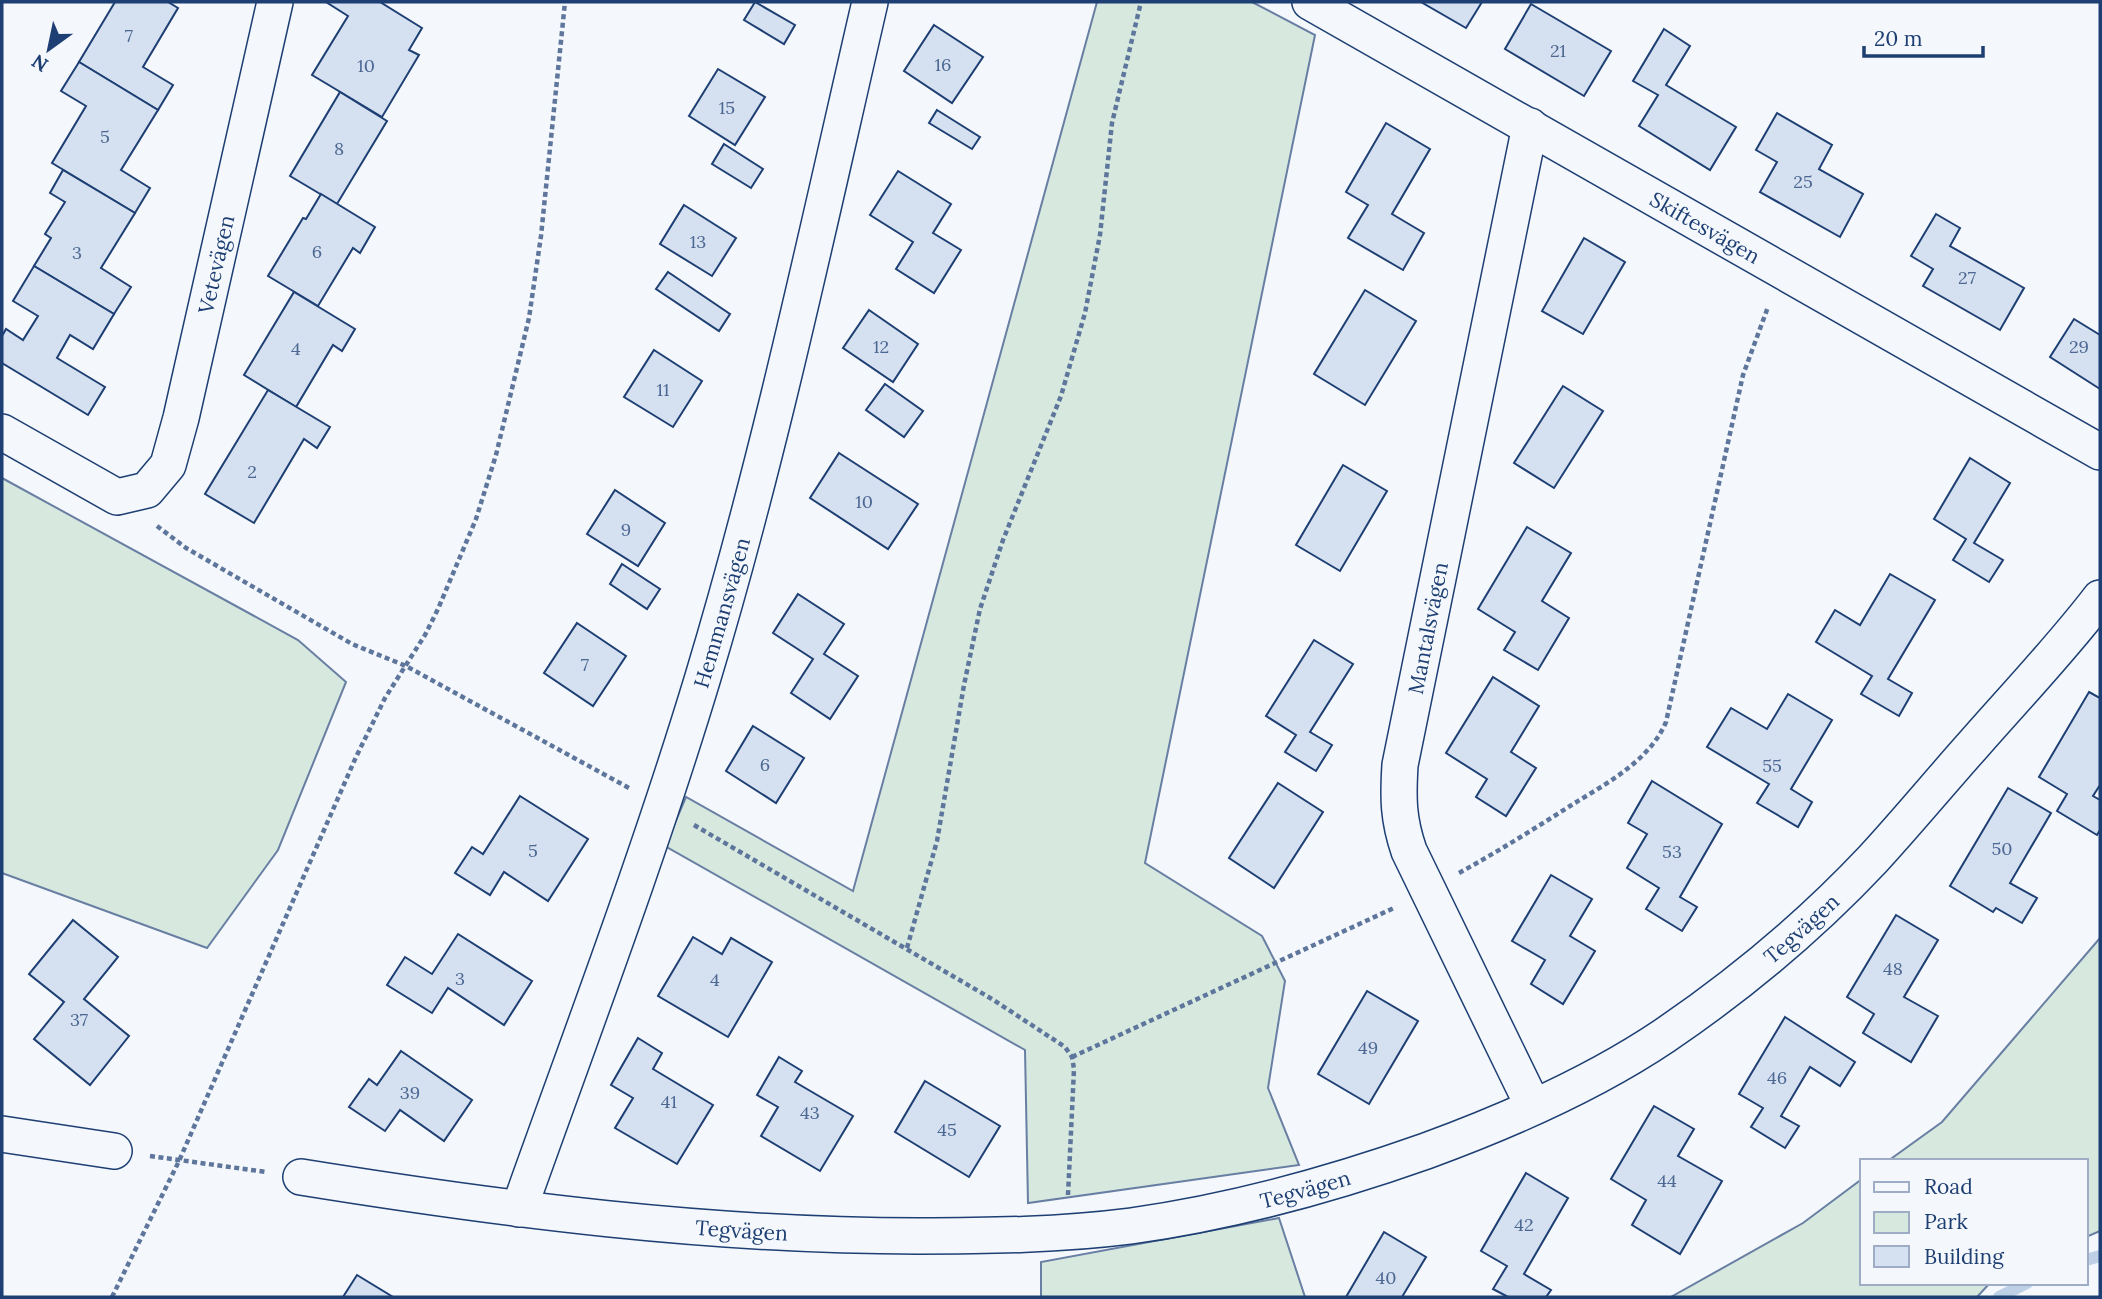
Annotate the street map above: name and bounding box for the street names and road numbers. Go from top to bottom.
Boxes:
street label: Skiftesvägen [1645,185,1766,269]
street label: Vetevägen [191,212,240,317]
street label: Hemmansvägen [687,534,756,691]
street label: Mantalsvägen [1402,559,1454,696]
street label: Tegvägen [1758,887,1845,969]
street label: Tegvägen [1257,1163,1354,1214]
street label: Tegvägen [694,1213,789,1246]

